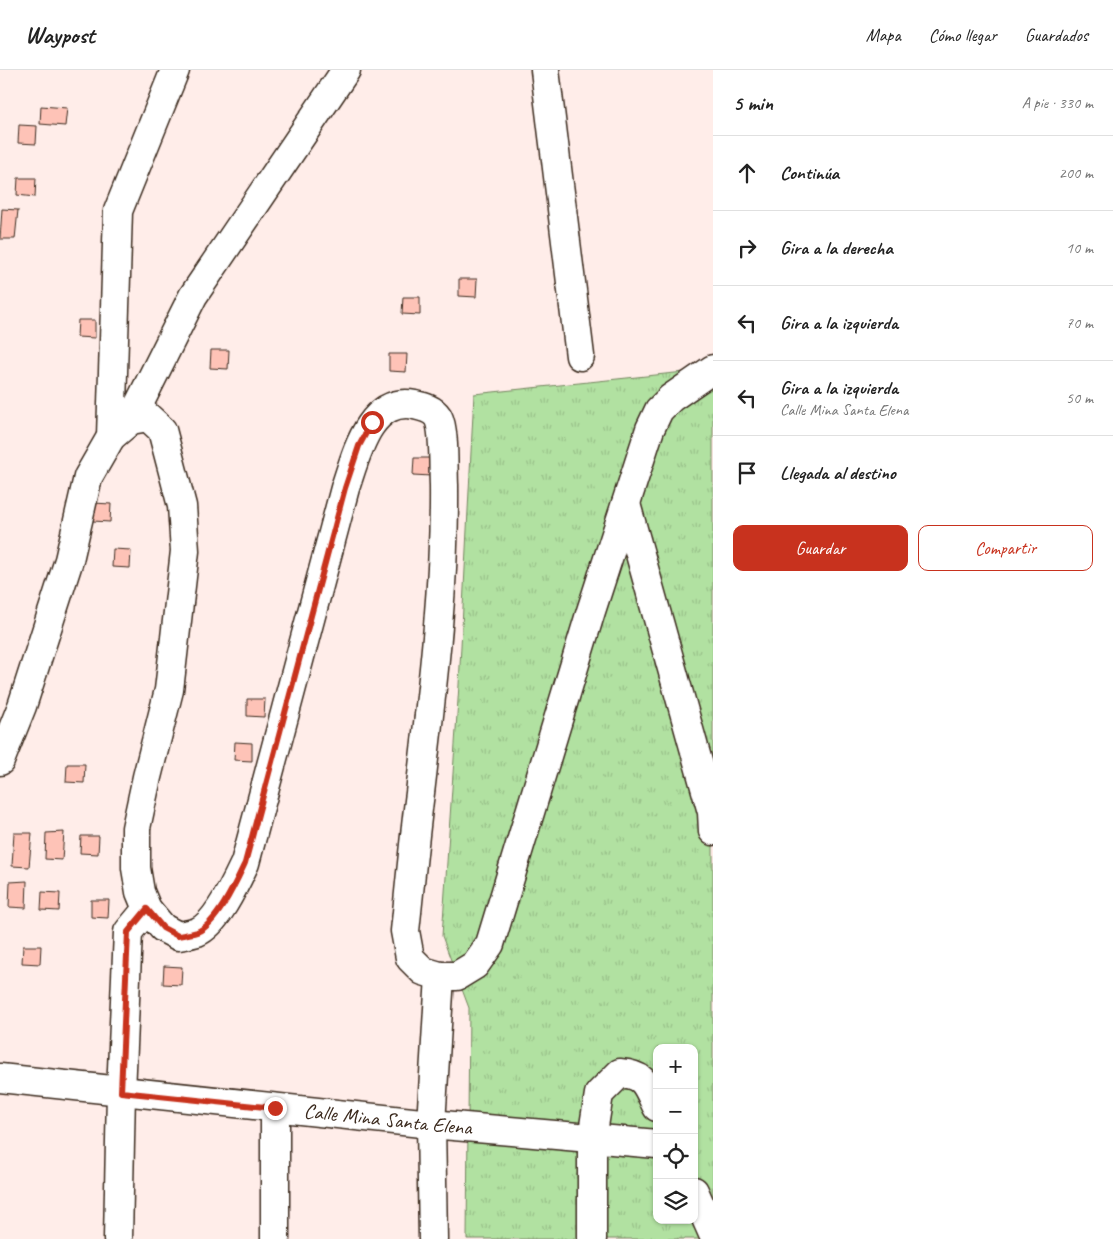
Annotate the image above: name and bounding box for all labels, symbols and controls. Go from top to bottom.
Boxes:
text: Waypost [25,20,95,50]
text: Mapa [866,24,901,46]
text: Cómo llegar [929,24,997,46]
text: Guardados [1025,24,1088,46]
text: 5 min [733,90,773,116]
text: A pie · 330 m [1022,93,1093,113]
icon: ahead [733,159,761,187]
text: Continúa [780,161,839,185]
text: 200 m [1059,163,1093,183]
icon: right [733,234,761,262]
text: Gira a la derecha [780,236,893,260]
text: 10 m [1066,238,1093,258]
icon: left [733,309,761,337]
text: Gira a la izquierda [780,311,898,335]
text: 70 m [1066,313,1093,333]
text: Gira a la izquierda [780,376,898,400]
icon: left [733,384,761,412]
text: 50 m [1066,388,1093,408]
text: Calle Mina Santa Elena [780,400,908,420]
route start [361,411,384,434]
icon: arrive [733,459,761,487]
text: Llegada al destino [780,461,896,485]
button: Guardar [733,525,908,571]
button: Compartir [918,525,1093,571]
map controls [653,1044,698,1224]
button: + [653,1044,698,1089]
button: − [653,1089,698,1134]
route end [264,1097,287,1120]
street label: Calle Mina Santa Elena [303,1098,474,1141]
button: locate [653,1134,698,1179]
button: layers [653,1179,698,1224]

